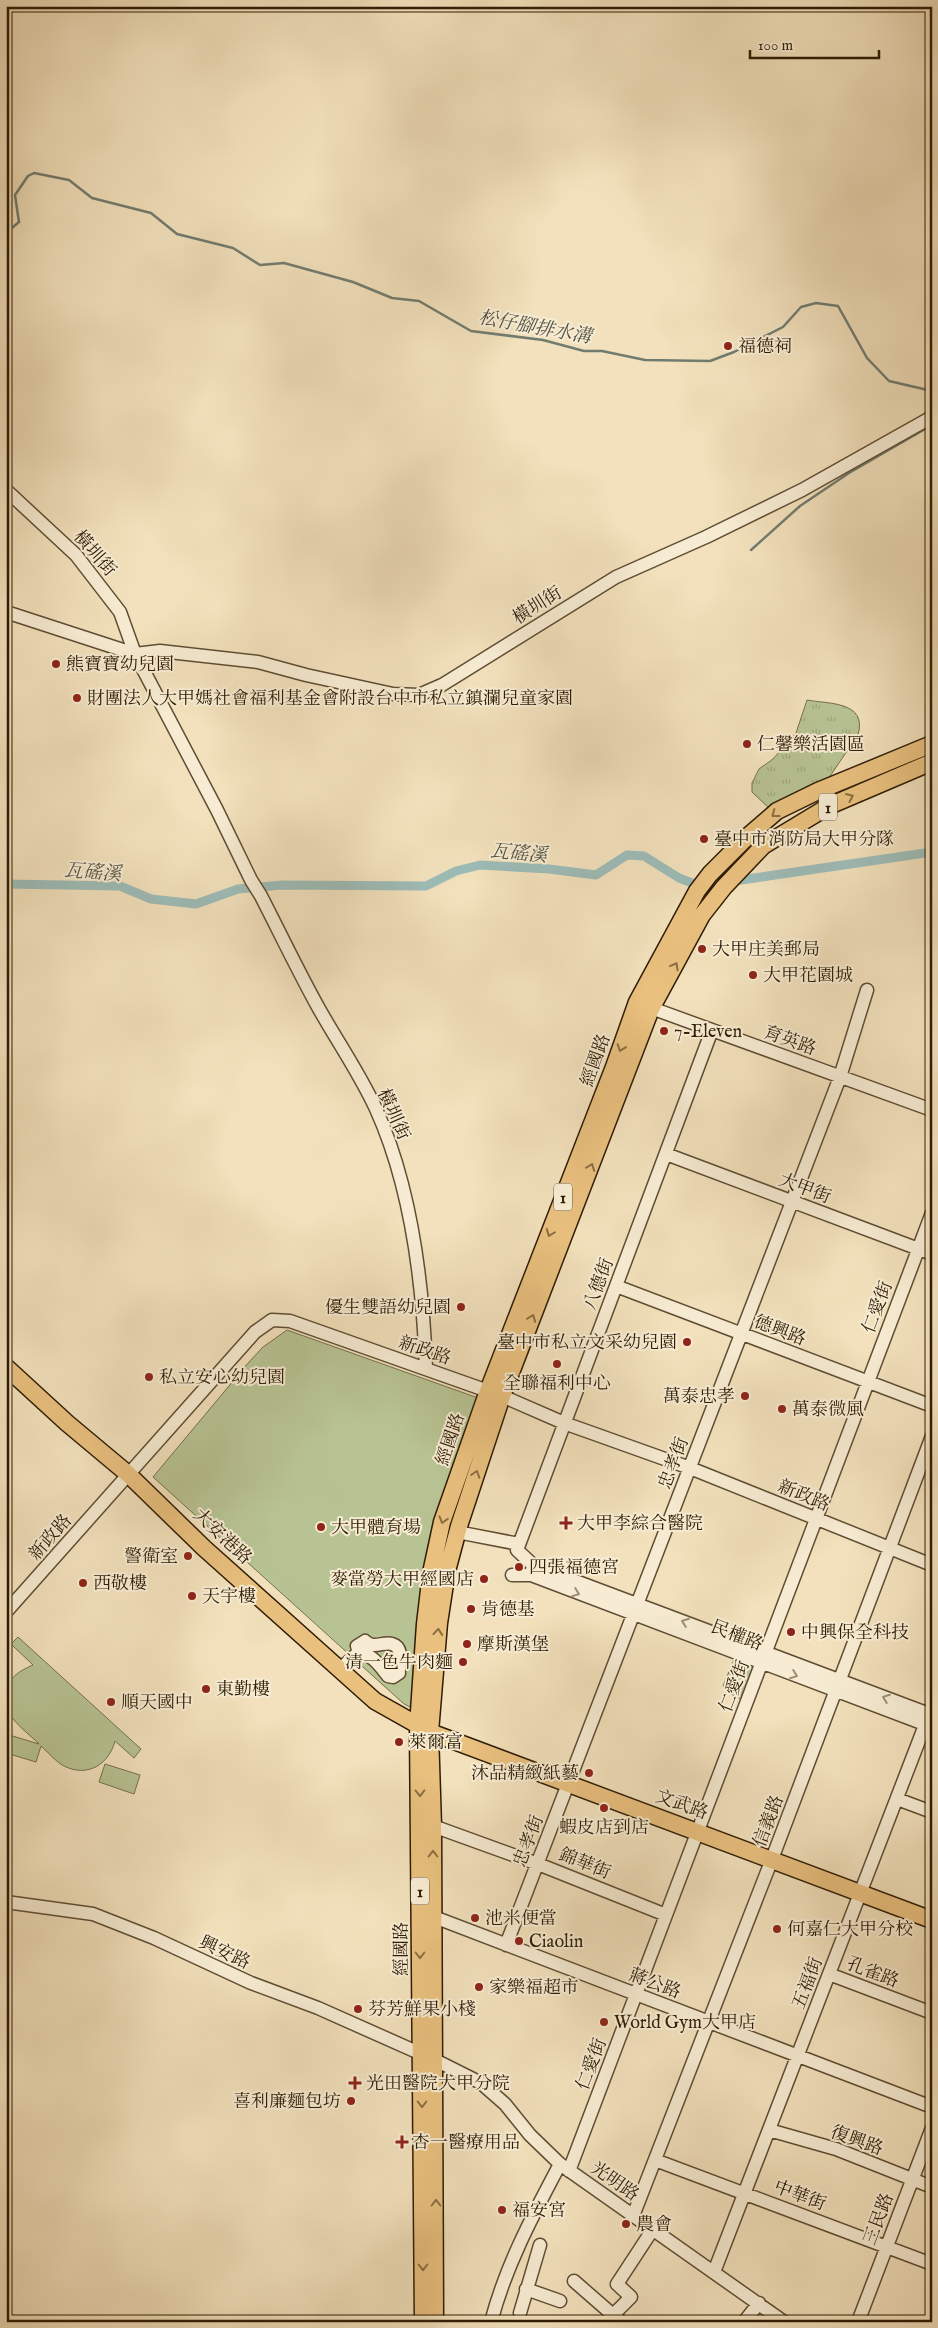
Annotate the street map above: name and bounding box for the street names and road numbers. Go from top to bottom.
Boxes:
street label: 橫圳街 [67,526,120,582]
street label: 橫圳街 [509,582,567,630]
road number: 1 [819,794,837,820]
street label: 育英路 [760,1021,819,1061]
street label: 經國路 [576,1031,616,1090]
street label: 橫圳街 [371,1085,414,1144]
street label: 大甲街 [775,1169,834,1210]
road number: 1 [554,1184,572,1210]
street label: 八德街 [579,1255,620,1314]
street label: 仁愛街 [858,1278,899,1337]
street label: 德興路 [750,1311,809,1352]
street label: 新政路 [395,1332,454,1371]
street label: 經國路 [432,1410,471,1469]
street label: 忠孝街 [654,1434,695,1493]
street label: 新政路 [774,1476,833,1517]
street label: 大安港路 [188,1504,256,1570]
street label: 新政路 [25,1510,78,1566]
street label: 民權路 [707,1616,766,1657]
street label: 仁愛街 [715,1657,756,1716]
street label: 文武路 [652,1785,711,1825]
street label: 信義路 [749,1792,790,1851]
street label: 忠孝街 [509,1812,550,1871]
street label: 錦華街 [555,1844,614,1885]
road number: 1 [411,1878,429,1904]
street label: 經國路 [391,1922,414,1976]
street label: 興安路 [195,1932,254,1975]
street label: 孔雀路 [843,1953,902,1994]
street label: 五福街 [788,1954,829,2013]
street label: 蔣公路 [625,1964,684,2005]
street label: 仁愛街 [572,2035,613,2094]
street label: 復興路 [827,2121,886,2161]
street label: 光明路 [585,2157,643,2207]
street label: 中華街 [770,2176,829,2217]
street label: 三民路 [859,2190,900,2249]

